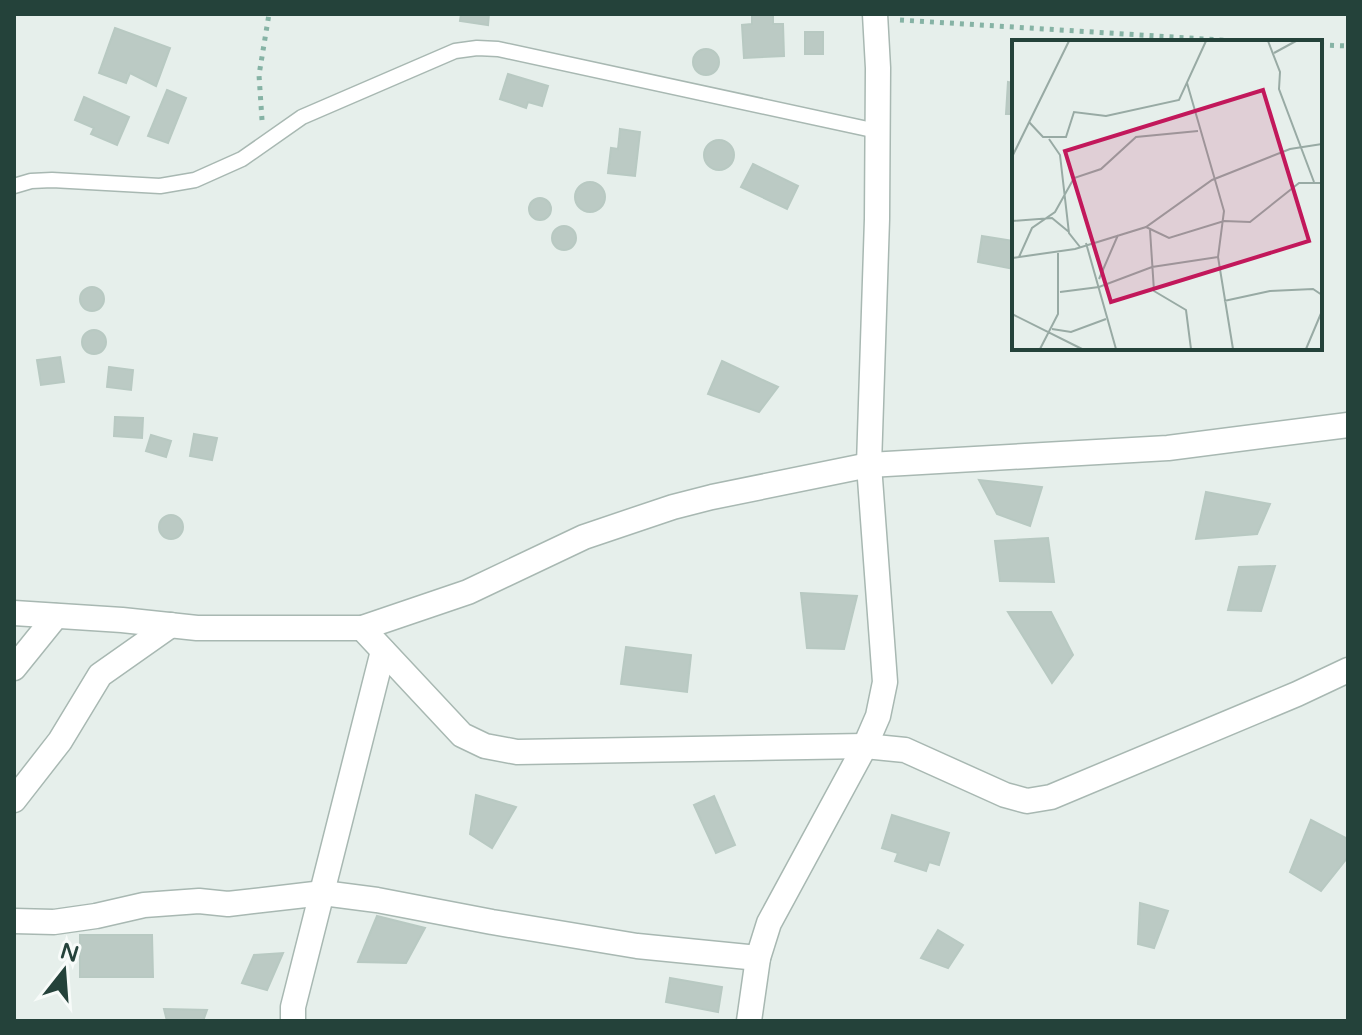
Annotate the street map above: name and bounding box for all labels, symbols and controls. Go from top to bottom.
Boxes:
inset map [1012,40,1322,350]
north arrow [24,931,104,1011]
text: N [57,938,82,968]

